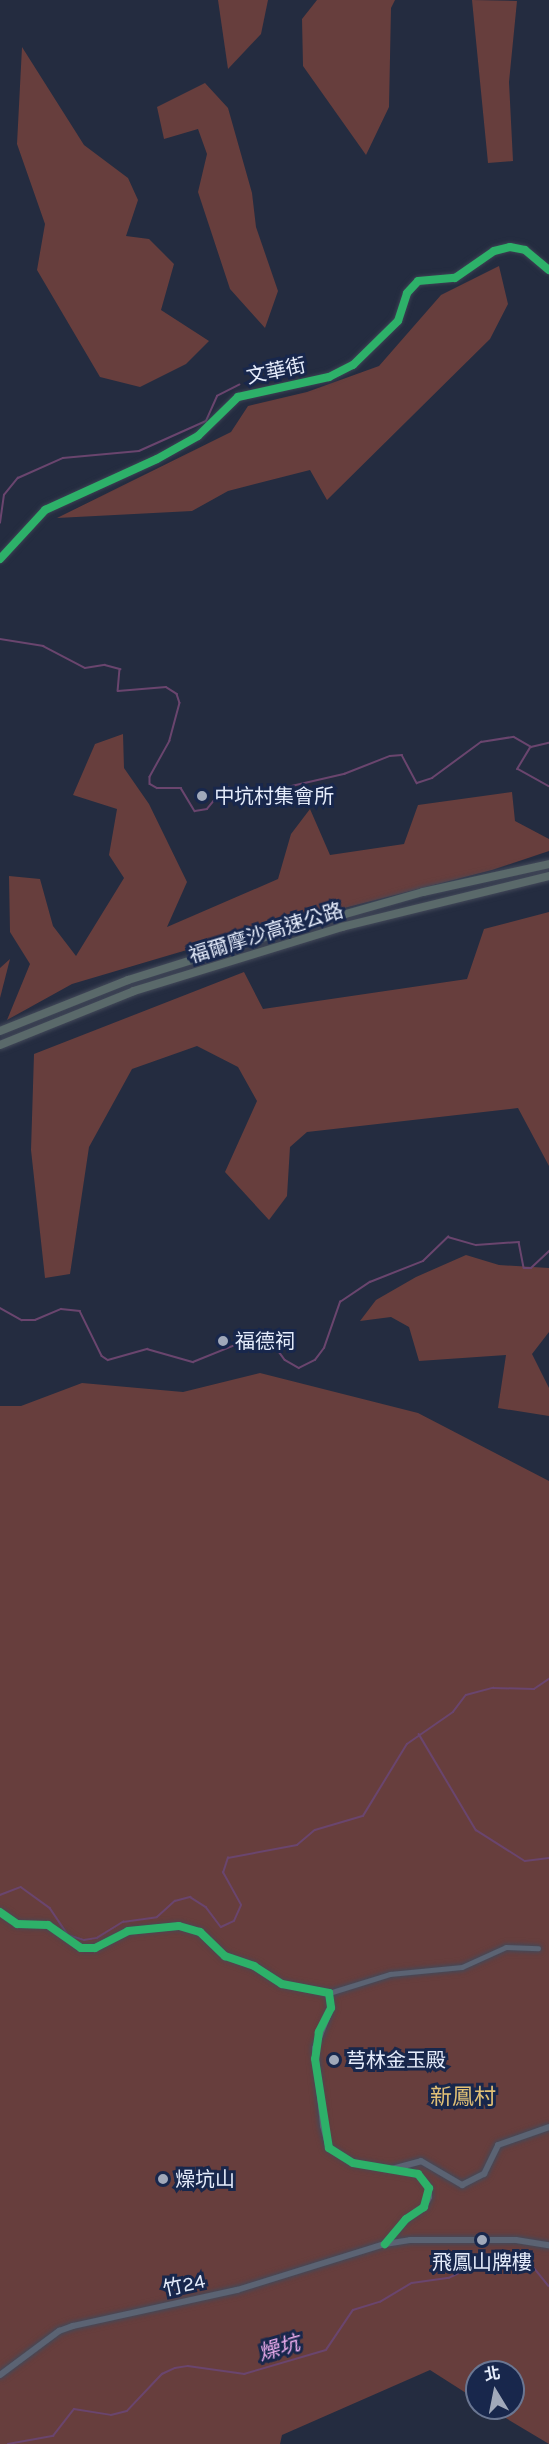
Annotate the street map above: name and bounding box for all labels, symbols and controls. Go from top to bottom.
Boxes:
street label: 文華街 [244,353,308,389]
place label: 中坑村集會所 [214,784,334,808]
marker: 中坑村集會所 [195,789,209,803]
street label: 福爾摩沙高速公路 [186,898,346,968]
place label: 福德祠 [235,1329,295,1353]
marker: 福德祠 [216,1334,230,1348]
place label: 芎林金玉殿 [346,2048,446,2072]
marker: 芎林金玉殿 [327,2053,341,2067]
district label: 新鳳村 [430,2085,496,2111]
place label: 燥坑山 [175,2167,235,2191]
marker: 燥坑山 [156,2172,170,2186]
marker: 飛鳳山牌樓 [475,2233,489,2247]
place label: 飛鳳山牌樓 [432,2250,532,2274]
street label: 竹24 [161,2269,207,2301]
water label: 燥坑 [255,2330,303,2366]
north arrow [465,2360,525,2420]
text: 北 [483,2363,502,2384]

